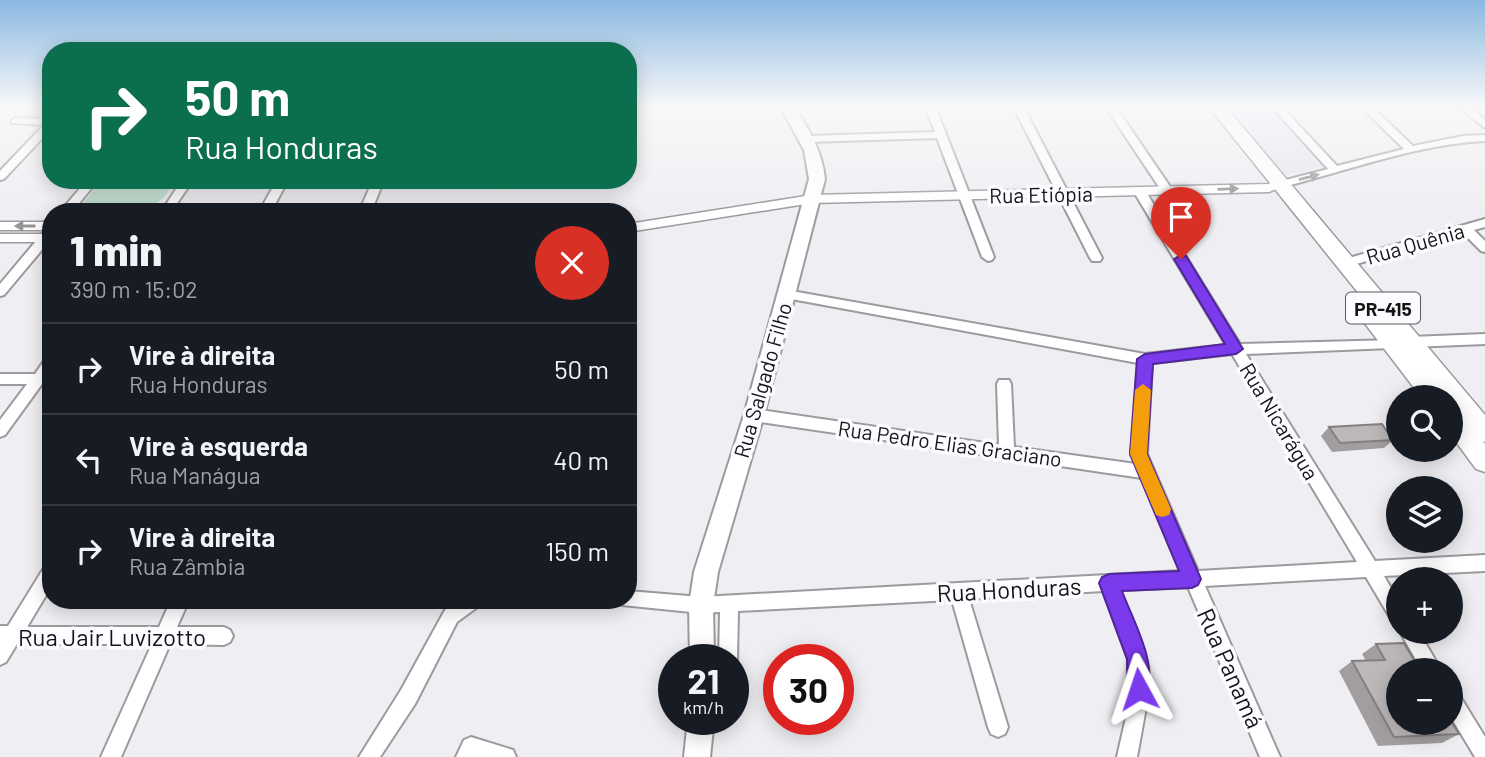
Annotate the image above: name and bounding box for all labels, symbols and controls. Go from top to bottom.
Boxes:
text: 50 m [185,67,290,126]
icon: right [70,70,161,161]
text: Rua Honduras [185,127,378,165]
one-way arrow [1298,172,1319,182]
street label: Rua Etiópia [989,181,1093,207]
one-way arrow [1218,183,1240,195]
pin [1151,187,1211,259]
icon: arrive [1162,198,1200,236]
street label: Rua Quênia [1363,217,1467,269]
one-way arrow [14,220,36,232]
text: 1 min [70,224,162,274]
button: close [535,226,609,300]
text: 390 m · 15:02 [70,275,197,303]
road number: PR-415 [1346,292,1420,324]
street label: Rua Salgado Filho [728,299,796,461]
text: Vire à direita [129,339,275,370]
icon: right [70,350,108,388]
text: 50 m [554,353,609,384]
street label: Rua Nicarágua [1235,358,1325,484]
text: Rua Honduras [129,370,268,398]
map controls [1386,385,1463,735]
button: search [1386,385,1463,462]
street label: Rua Pedro Elias Graciano [837,415,1063,471]
text: Vire à esquerda [129,430,308,461]
icon: left [70,441,108,479]
text: 40 m [553,444,609,475]
text: Rua Manágua [129,461,260,489]
button: layers [1386,476,1463,553]
text: Vire à direita [129,521,275,552]
icon: right [70,532,108,570]
text: 150 m [545,535,609,566]
text: Rua Zâmbia [129,552,245,580]
button: + [1386,567,1463,644]
street label: Rua Honduras [936,571,1082,607]
street label: Rua Panamá [1192,603,1270,733]
street label: Rua Jair Luvizotto [18,622,206,651]
speed limit sign: 30 [763,644,854,735]
position arrow [1102,652,1176,726]
button: − [1386,658,1463,735]
text: 21 [688,659,719,701]
text: km/h [683,696,724,718]

